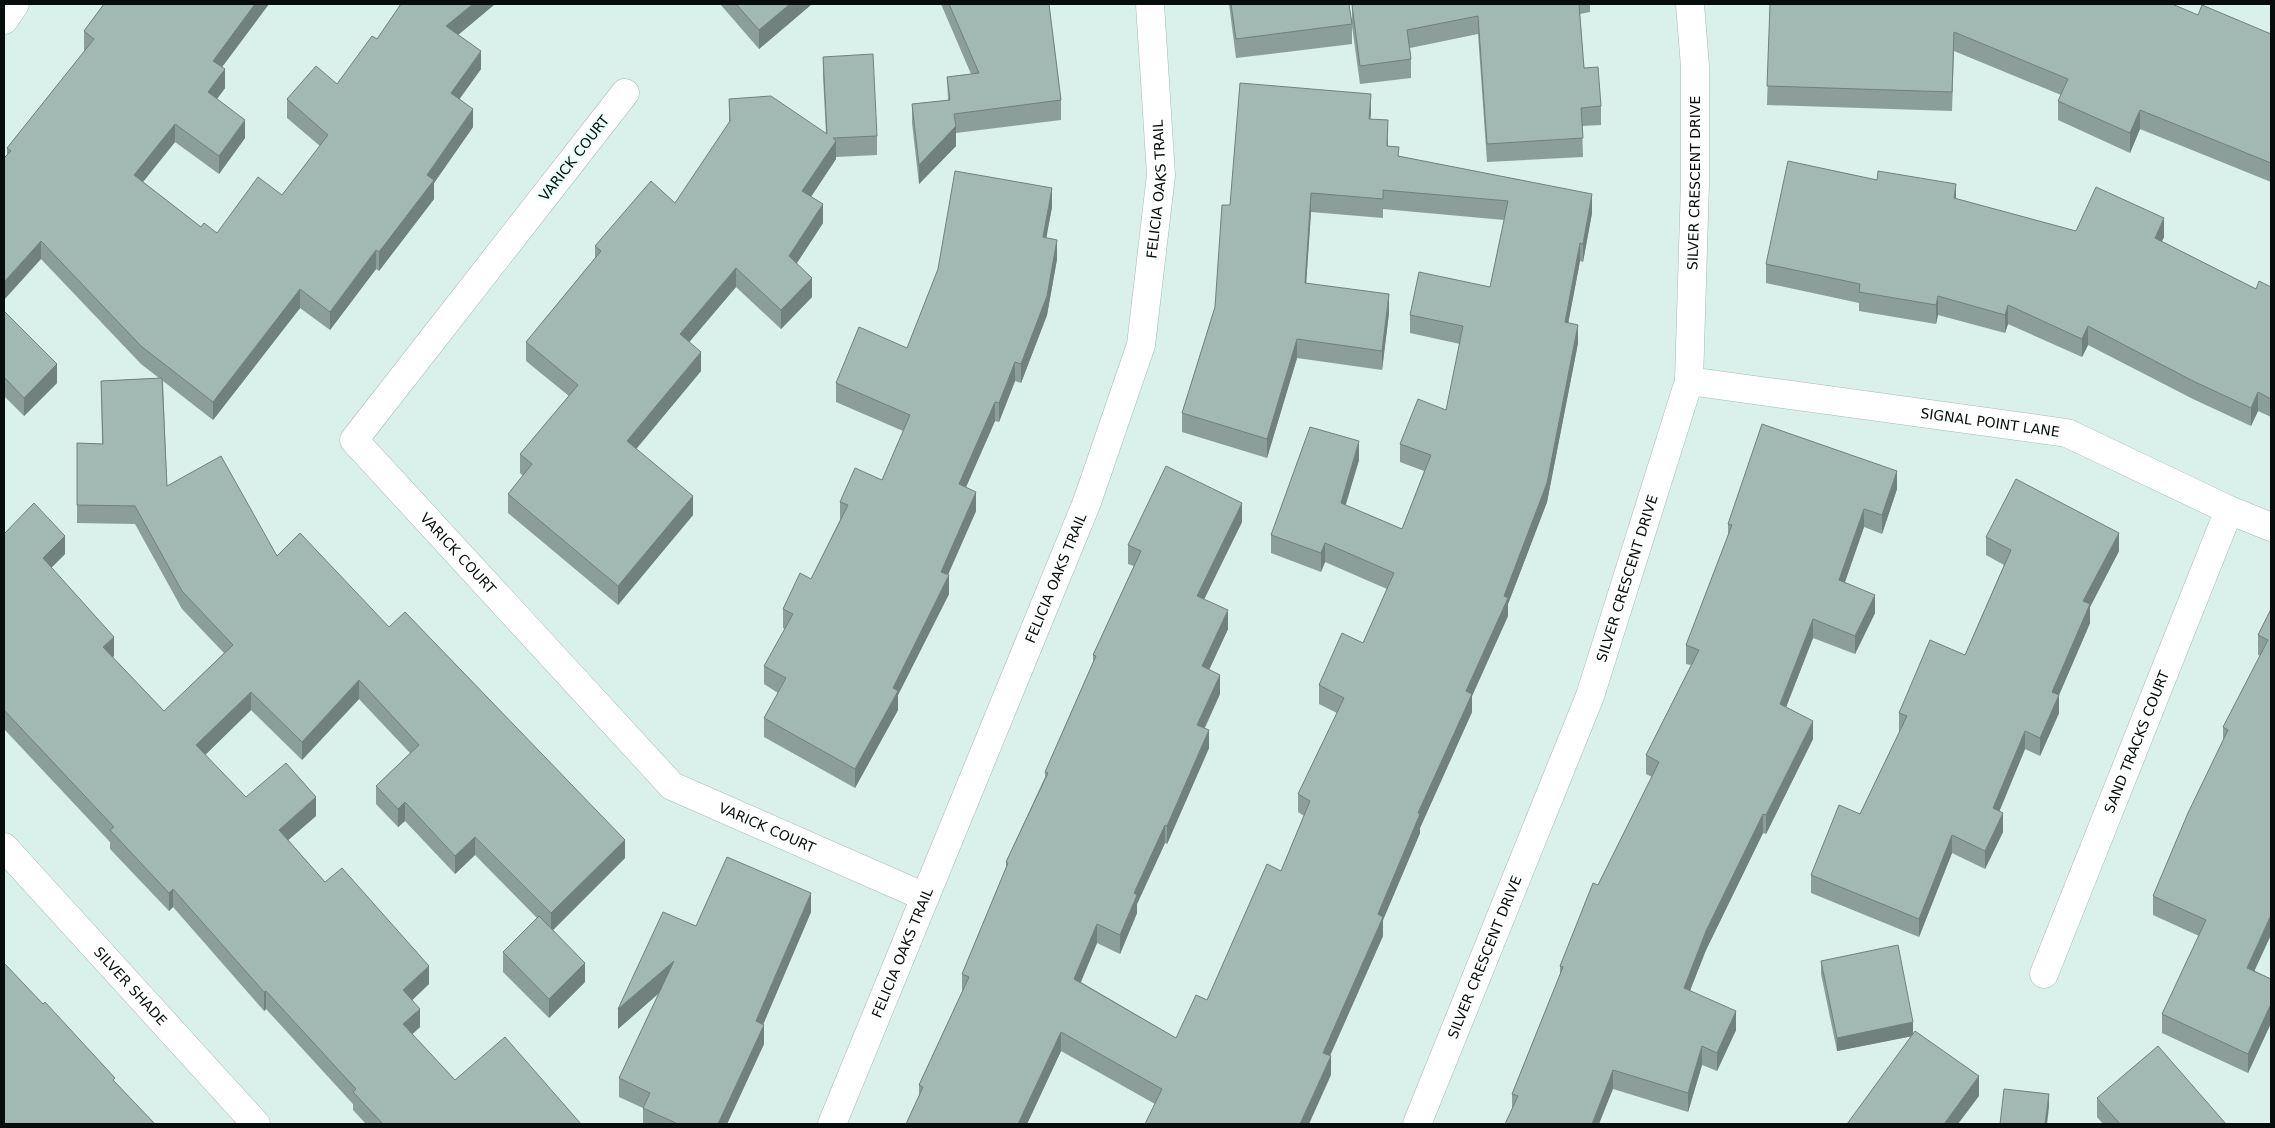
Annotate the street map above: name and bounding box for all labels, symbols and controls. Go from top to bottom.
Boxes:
street label: SILVER CRESCENT DRIVE [1684,96,1703,270]
street label: VARICK COURT [536,112,613,204]
street label: FELICIA OAKS TRAIL [1143,119,1169,259]
street label: SIGNAL POINT LANE [1920,405,2061,440]
street label: SILVER CRESCENT DRIVE [1593,493,1661,664]
street label: VARICK COURT [417,510,499,597]
street label: FELICIA OAKS TRAIL [1022,511,1090,645]
street label: SAND TRACKS COURT [2101,668,2172,815]
street label: VARICK COURT [716,799,818,856]
street label: SILVER CRESCENT DRIVE [1444,873,1525,1041]
street label: FELICIA OAKS TRAIL [868,885,936,1020]
street label: SILVER SHADE [91,943,170,1029]

